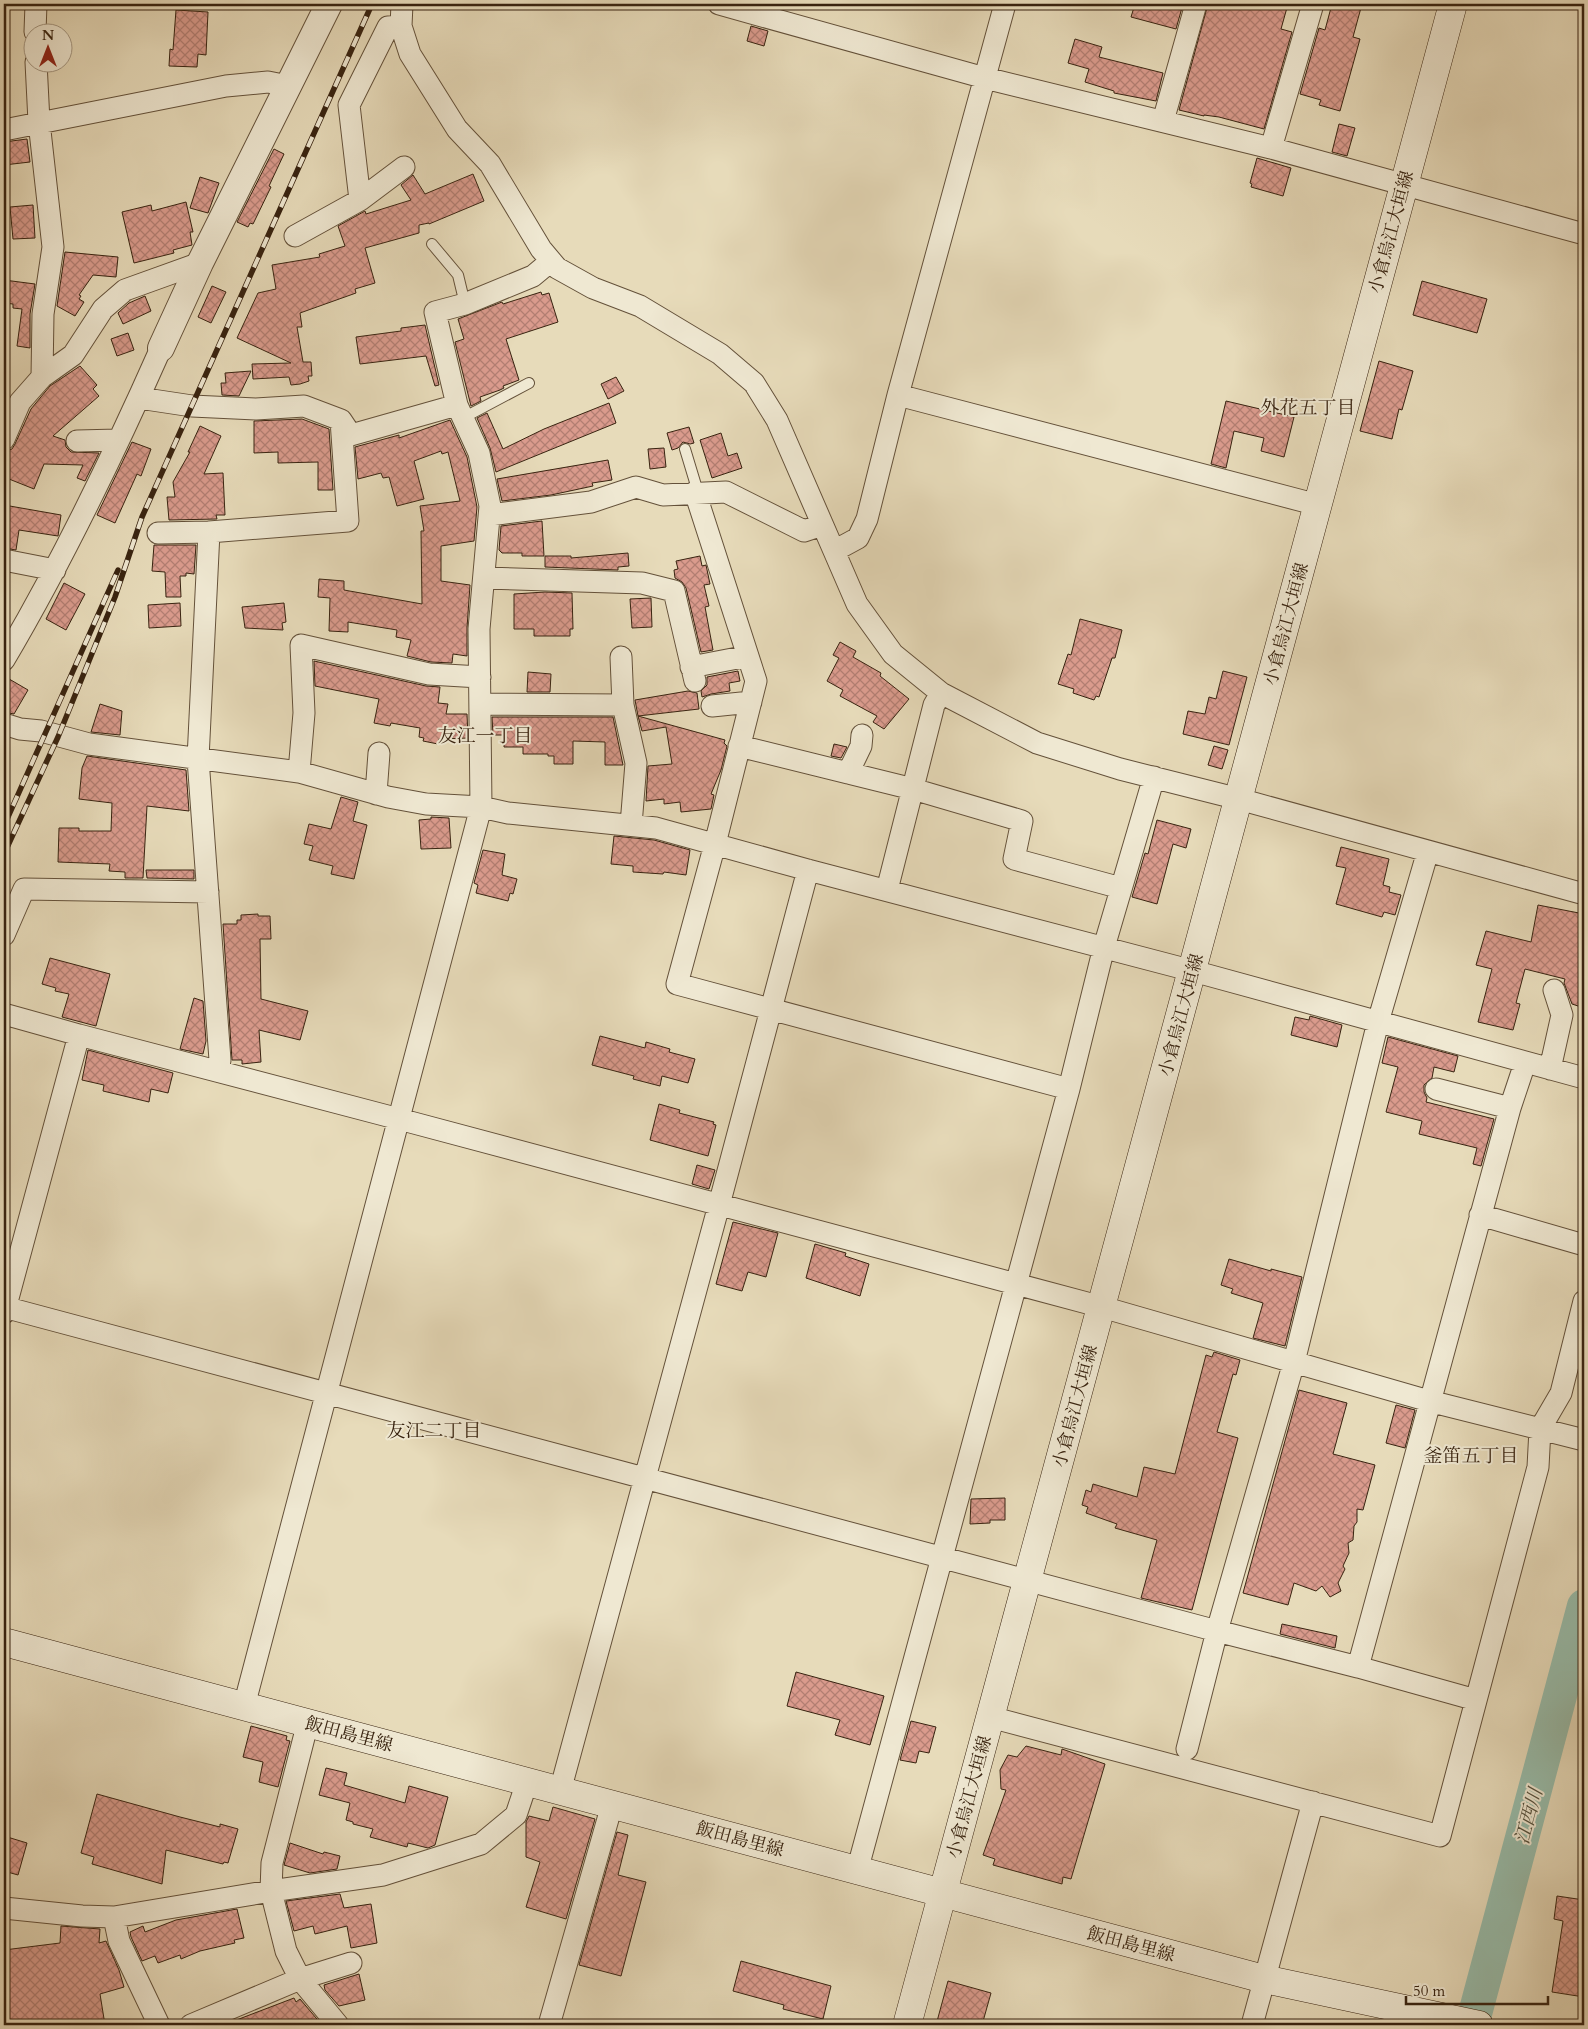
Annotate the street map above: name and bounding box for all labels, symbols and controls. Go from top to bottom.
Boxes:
north arrow [22,22,72,72]
text: N [42,26,54,45]
street label: 小倉烏江大垣線 [1363,168,1420,296]
district label: 外花五丁目 [1260,395,1356,421]
street label: 小倉烏江大垣線 [1258,560,1315,688]
district label: 友江一丁目 [437,723,533,749]
street label: 小倉烏江大垣線 [1153,951,1210,1079]
street label: 小倉烏江大垣線 [1047,1342,1104,1470]
district label: 友江二丁目 [386,1418,482,1444]
district label: 釜笛五丁目 [1423,1443,1519,1469]
street label: 飯田島里線 [302,1711,396,1758]
street label: 小倉烏江大垣線 [941,1733,998,1861]
water label: 江西川 [1509,1783,1549,1847]
street label: 飯田島里線 [693,1816,787,1863]
street label: 飯田島里線 [1084,1921,1178,1968]
scale bar [1406,1974,1548,2006]
text: 50 m [1413,1981,1445,2001]

